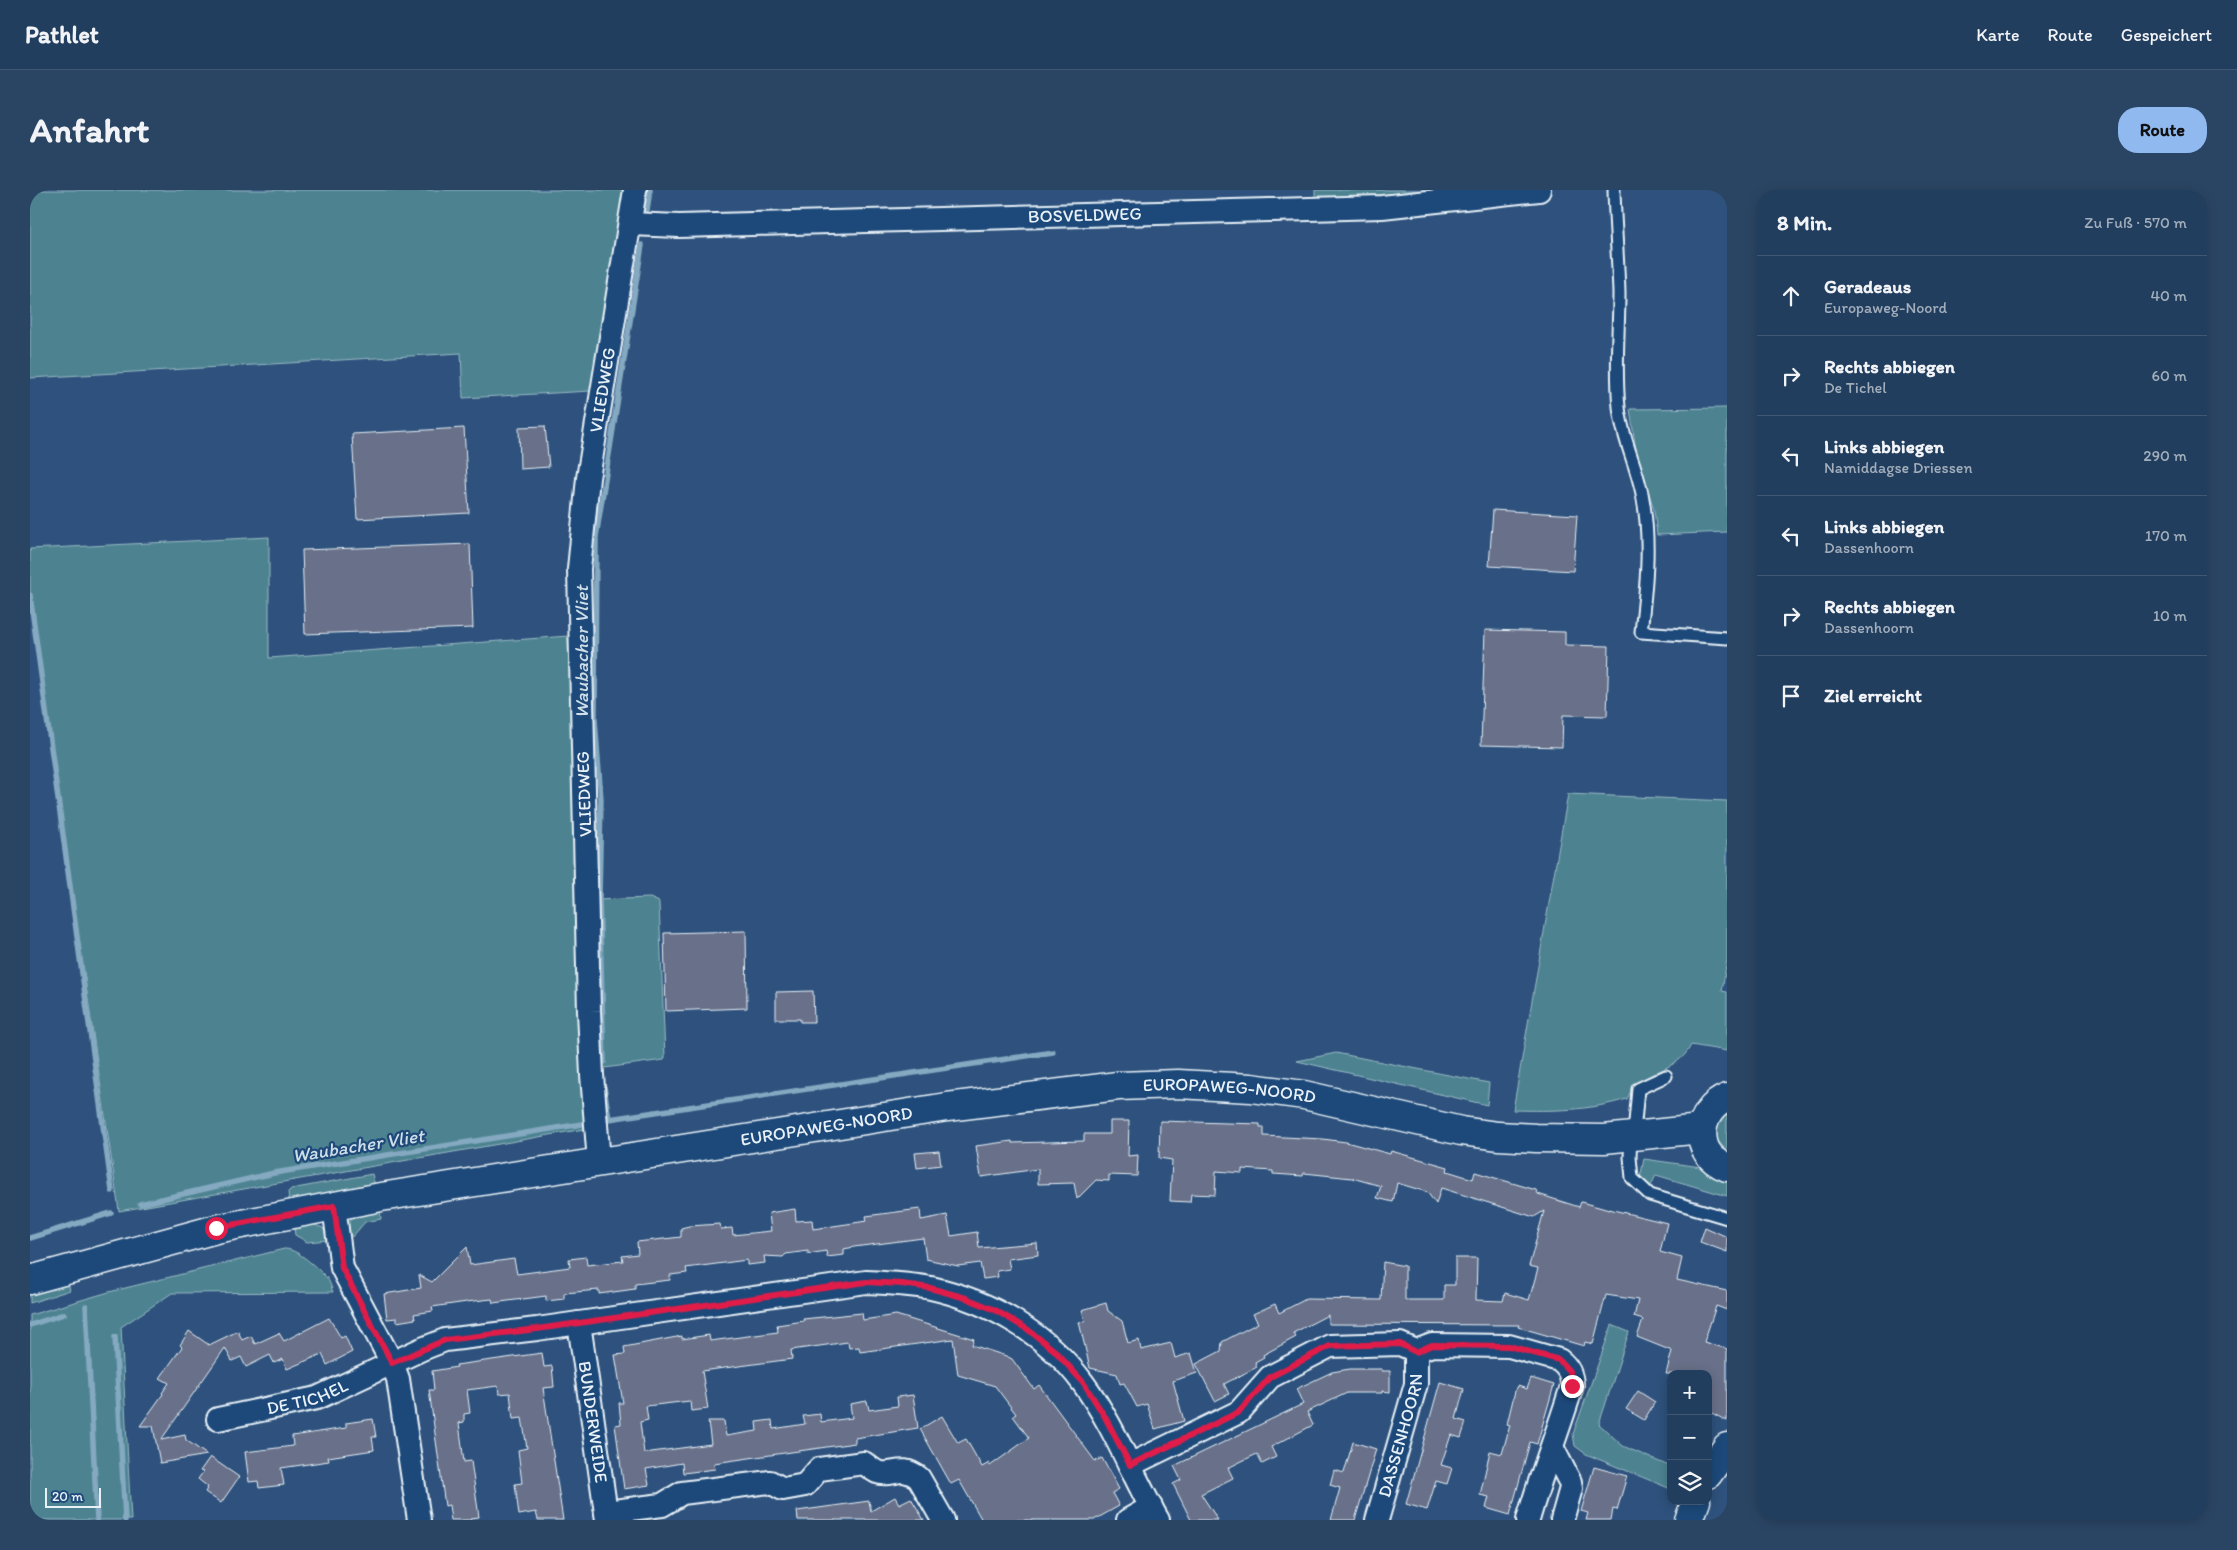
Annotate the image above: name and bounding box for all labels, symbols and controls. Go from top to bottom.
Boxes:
text: Pathlet [25,20,99,49]
text: Karte [1976,24,2019,46]
text: Route [2047,24,2093,46]
text: Gespeichert [2121,24,2212,46]
button: Route [2118,107,2207,153]
text: Anfahrt [30,109,149,151]
street label: BOSVELDWEG [1028,202,1142,228]
text: 8 Min. [1777,210,1832,235]
text: Zu Fuß · 570 m [2084,213,2187,232]
text: Geradeaus [1824,275,1911,298]
icon: ahead [1777,282,1805,310]
text: 40 m [2150,286,2187,305]
text: Europaweg-Noord [1824,298,1947,317]
street label: VLIEDWEG [585,346,620,434]
text: Rechts abbiegen [1824,355,1955,378]
icon: right [1777,362,1805,390]
text: 60 m [2152,366,2187,385]
text: De Tichel [1824,378,1887,397]
text: Links abbiegen [1824,435,1944,458]
icon: left [1777,442,1805,470]
text: 290 m [2143,446,2187,465]
text: Namiddagse Driessen [1824,458,1973,477]
text: Links abbiegen [1824,515,1944,538]
icon: left [1777,522,1805,550]
text: 170 m [2145,526,2187,545]
text: Dassenhoorn [1824,538,1914,557]
water label: Waubacher Vliet [570,584,593,718]
text: Rechts abbiegen [1824,595,1955,618]
icon: right [1777,602,1805,630]
text: 10 m [2153,606,2187,625]
text: Dassenhoorn [1824,618,1914,637]
icon: arrive [1777,682,1805,710]
text: Ziel erreicht [1824,684,1922,707]
street label: VLIEDWEG [572,751,596,837]
street label: EUROPAWEG-NOORD [1142,1073,1318,1108]
street label: EUROPAWEG-NOORD [739,1102,914,1151]
water label: Waubacher Vliet [291,1123,427,1167]
route start [205,1217,228,1240]
street label: BUNDERWEIDE [574,1360,613,1484]
map controls [1667,1370,1712,1505]
button: + [1667,1370,1712,1415]
street label: DE TICHEL [265,1374,351,1419]
street label: DASSENHOORN [1373,1374,1427,1500]
route end [1561,1375,1584,1398]
button: − [1667,1415,1712,1460]
button: layers [1667,1460,1712,1505]
scale bar [45,1485,101,1508]
text: 20 m [52,1488,83,1505]

